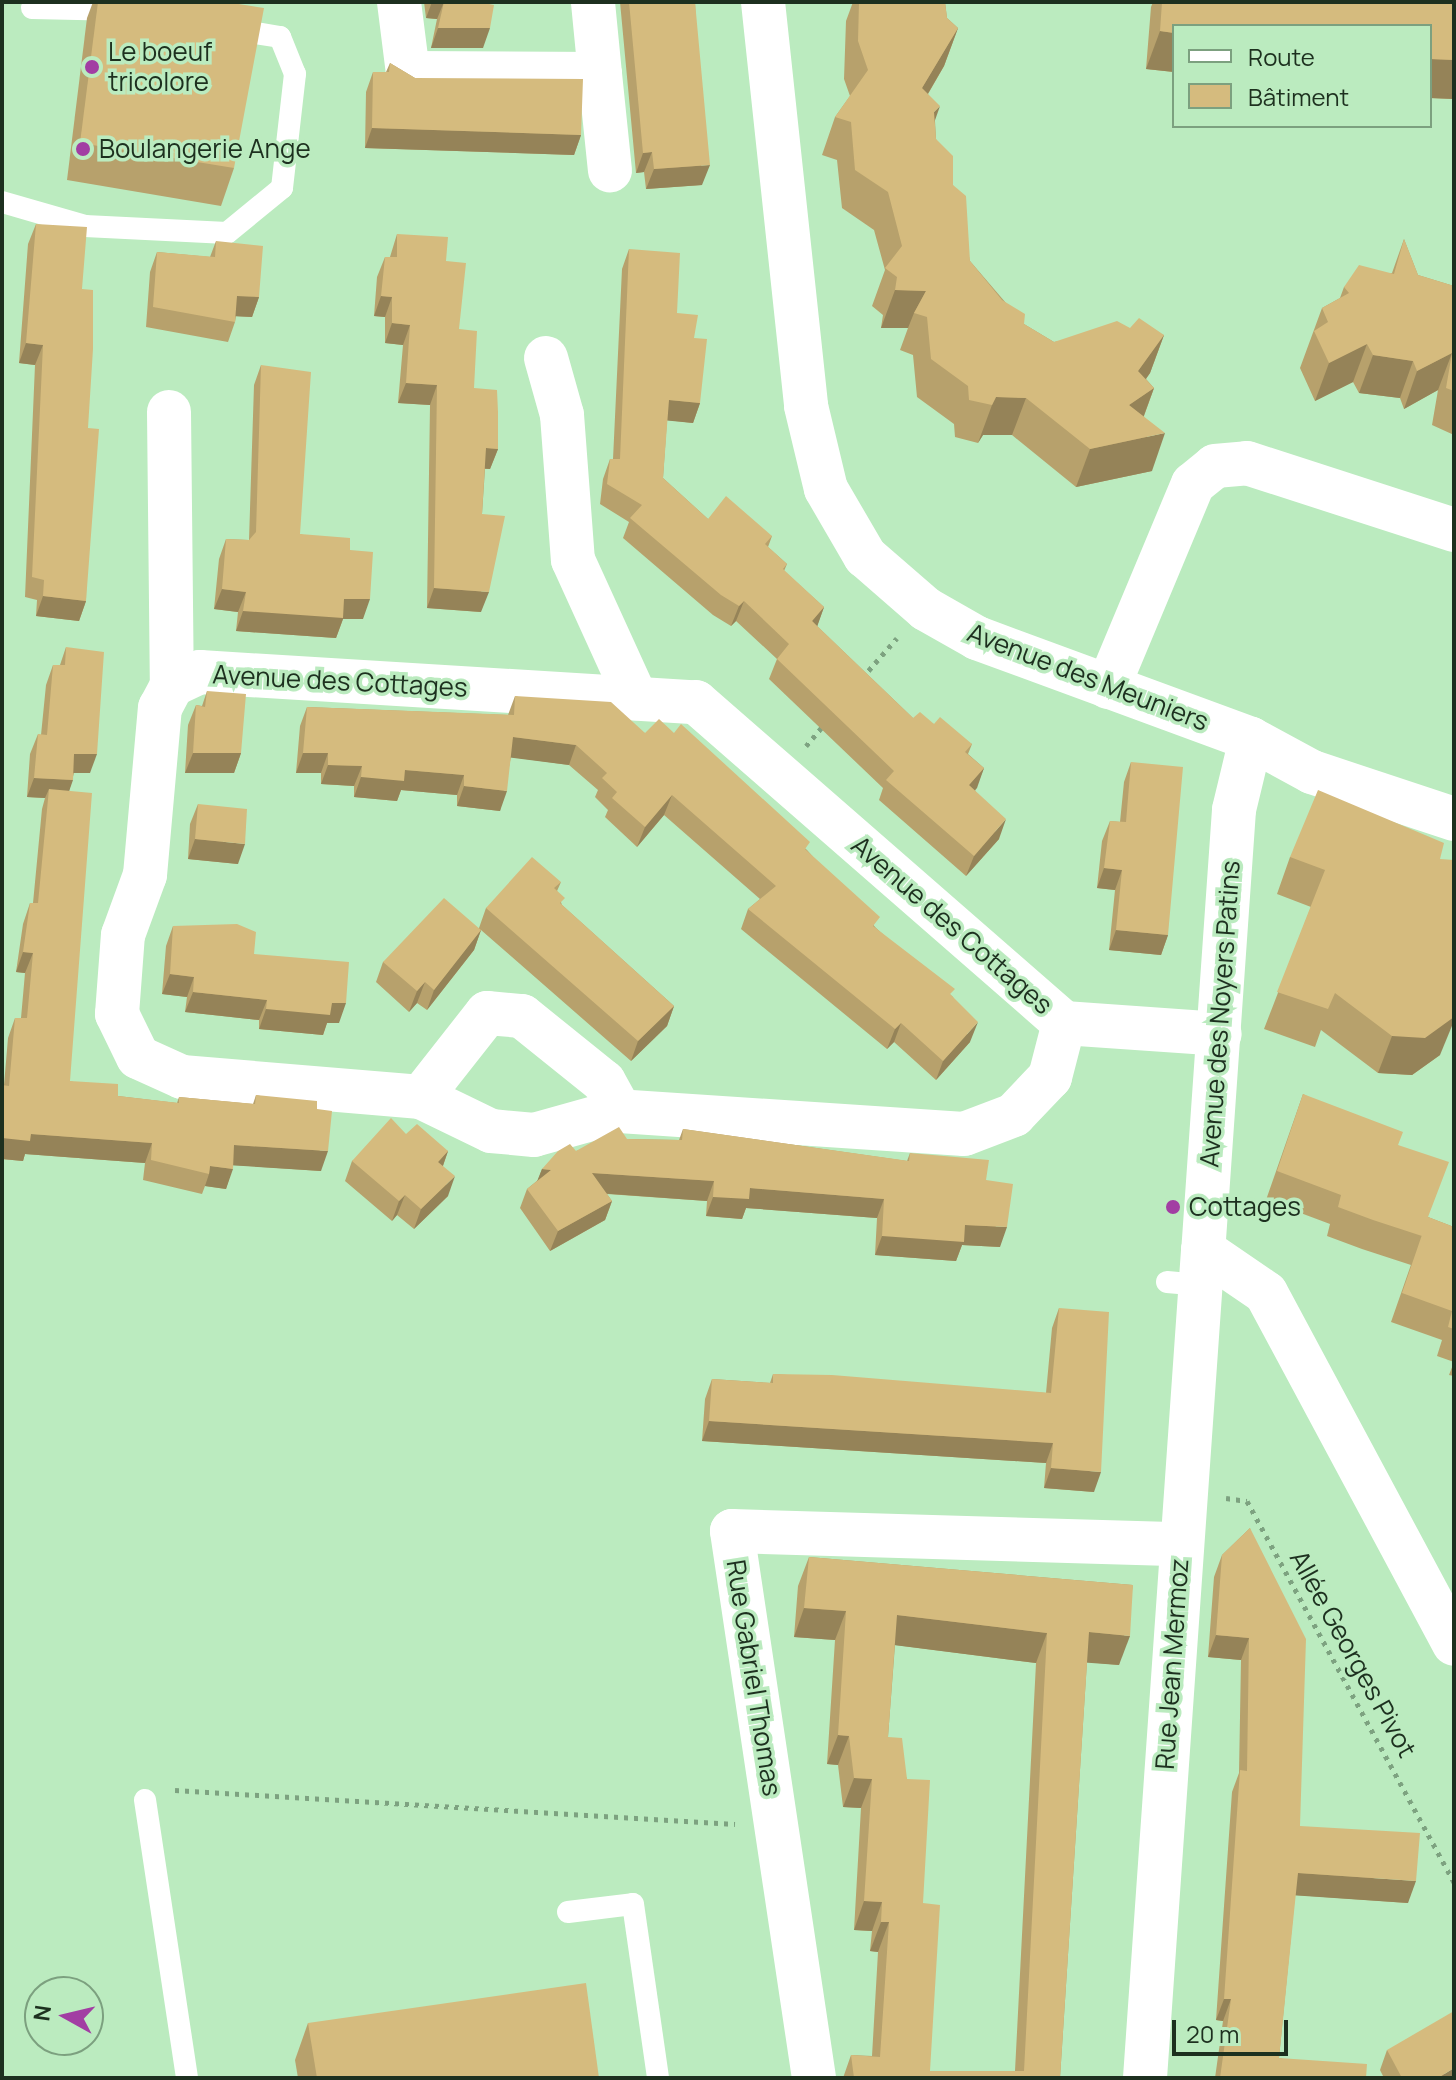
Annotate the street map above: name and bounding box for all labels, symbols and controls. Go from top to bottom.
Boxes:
legend [1172,24,1432,128]
place label: Le boeuf tricolore [108,36,212,98]
text: Route [1248,40,1315,73]
marker: Le boeuf tricolore [83,58,101,76]
text: Bâtiment [1248,80,1349,113]
place label: Boulangerie Ange [99,133,311,165]
marker: Boulangerie Ange [74,140,92,158]
street label: Avenue des Meuniers [963,617,1213,737]
street label: Avenue des Cottages [212,659,468,703]
street label: Avenue des Cottages [845,829,1059,1021]
street label: Avenue des Noyers Patins [1194,860,1246,1168]
place label: Cottages [1189,1191,1301,1223]
marker: Cottages [1164,1198,1182,1216]
street label: Allée Georges Pivot [1283,1545,1423,1763]
street label: Rue Gabriel Thomas [720,1558,788,1798]
street label: Rue Jean Mermoz [1149,1558,1195,1770]
north arrow [24,1976,104,2056]
text: N [26,2003,58,2023]
scale bar [1176,2004,1292,2054]
text: 20 m [1186,2017,1239,2050]

